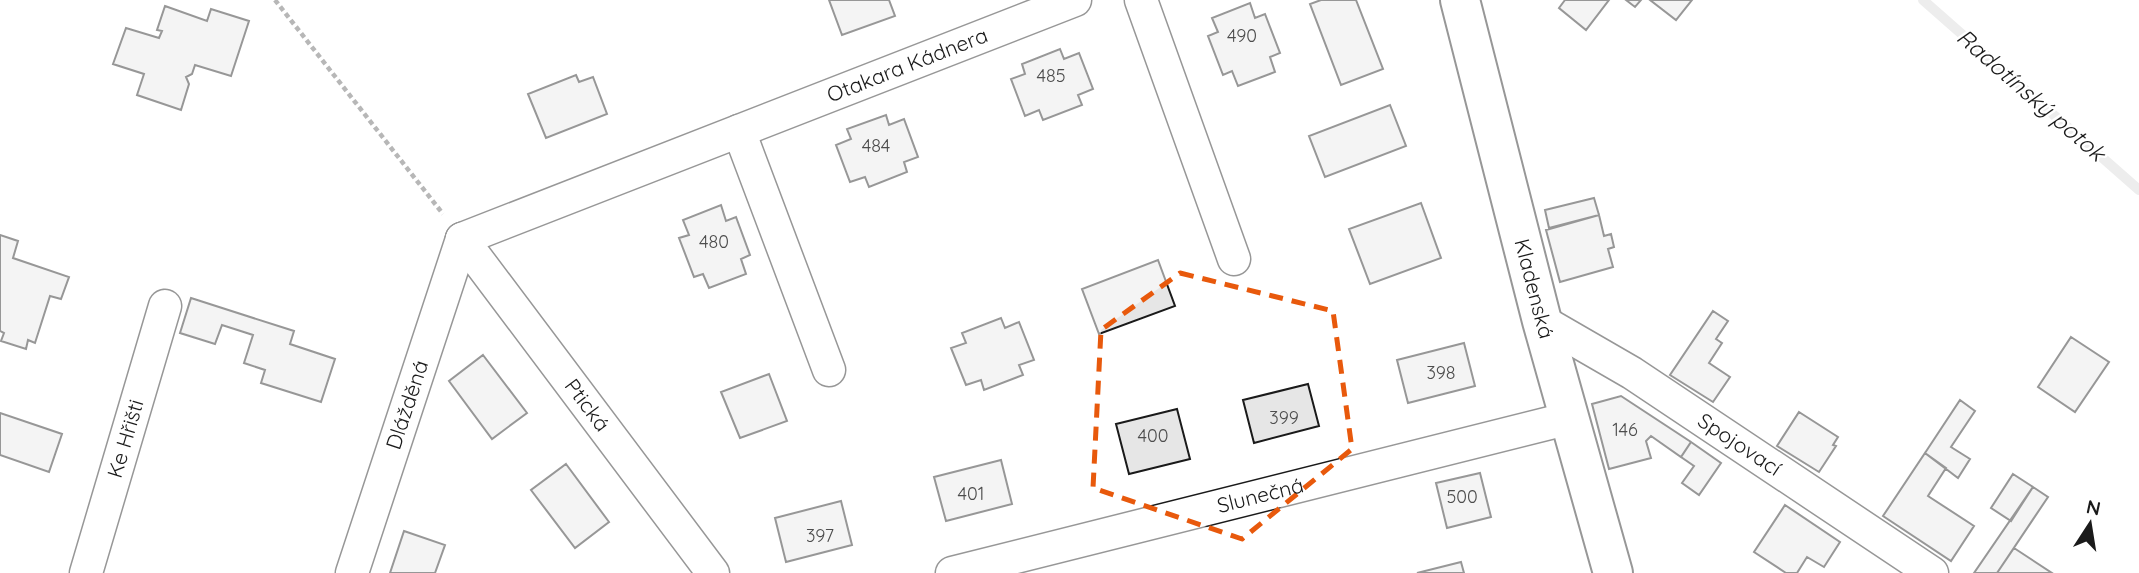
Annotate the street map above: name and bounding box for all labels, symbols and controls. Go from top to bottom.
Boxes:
street label: Otakara Kádnera [823,21,991,107]
water label: Radotínský potok [1951,22,2113,168]
house number: 490 [1227,24,1257,47]
house number: 485 [1036,64,1066,87]
house number: 484 [862,134,890,157]
house number: 480 [699,230,729,253]
street label: Kladenská [1509,236,1560,341]
street label: Dlážděná [380,357,433,452]
house number: 398 [1426,361,1456,384]
street label: Ptická [560,373,616,436]
street label: Ke Hřišti [101,396,149,481]
house number: 399 [1269,406,1299,429]
street label: Spojovací [1693,407,1787,481]
house number: 146 [1612,418,1638,441]
house number: 400 [1138,424,1168,447]
street label: Slunečná [1214,471,1306,518]
house number: 401 [958,482,984,505]
house number: 500 [1446,485,1478,508]
north arrow [2055,489,2125,559]
text: N [2084,494,2103,521]
house number: 397 [806,524,834,547]

